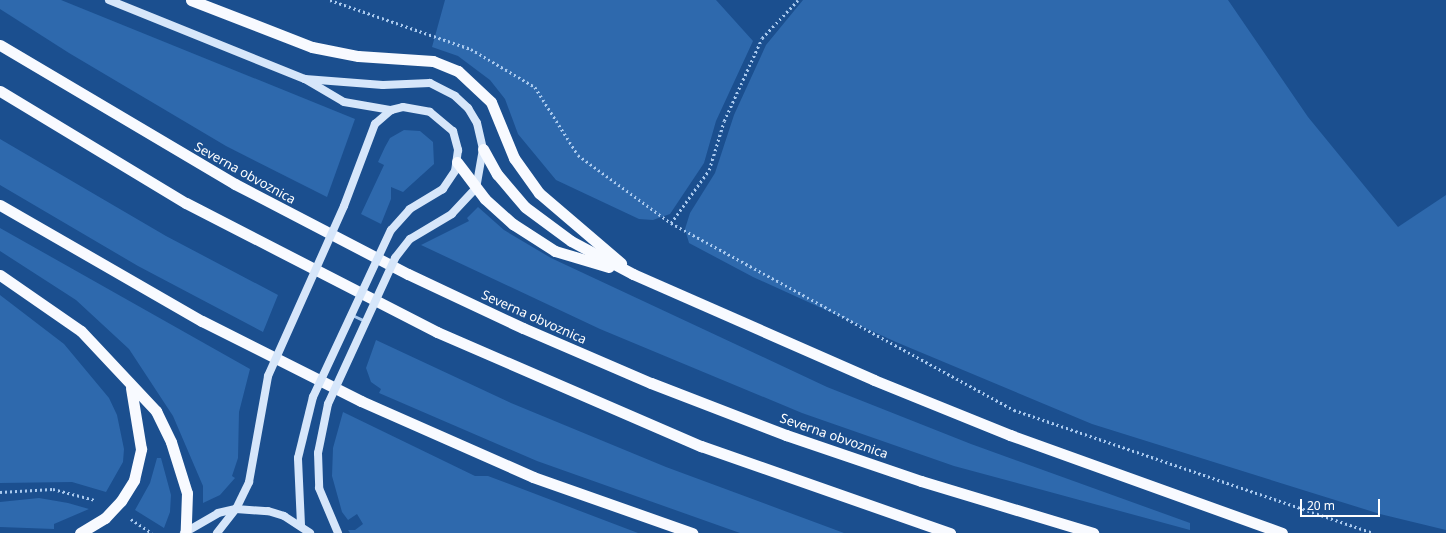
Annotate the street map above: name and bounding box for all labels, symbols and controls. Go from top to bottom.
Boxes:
street label: Severna obvoznica [192,139,298,207]
street label: Severna obvoznica [479,287,589,347]
street label: Severna obvoznica [778,410,890,462]
scale bar [1302,491,1382,517]
text: 20 m [1307,497,1335,514]

